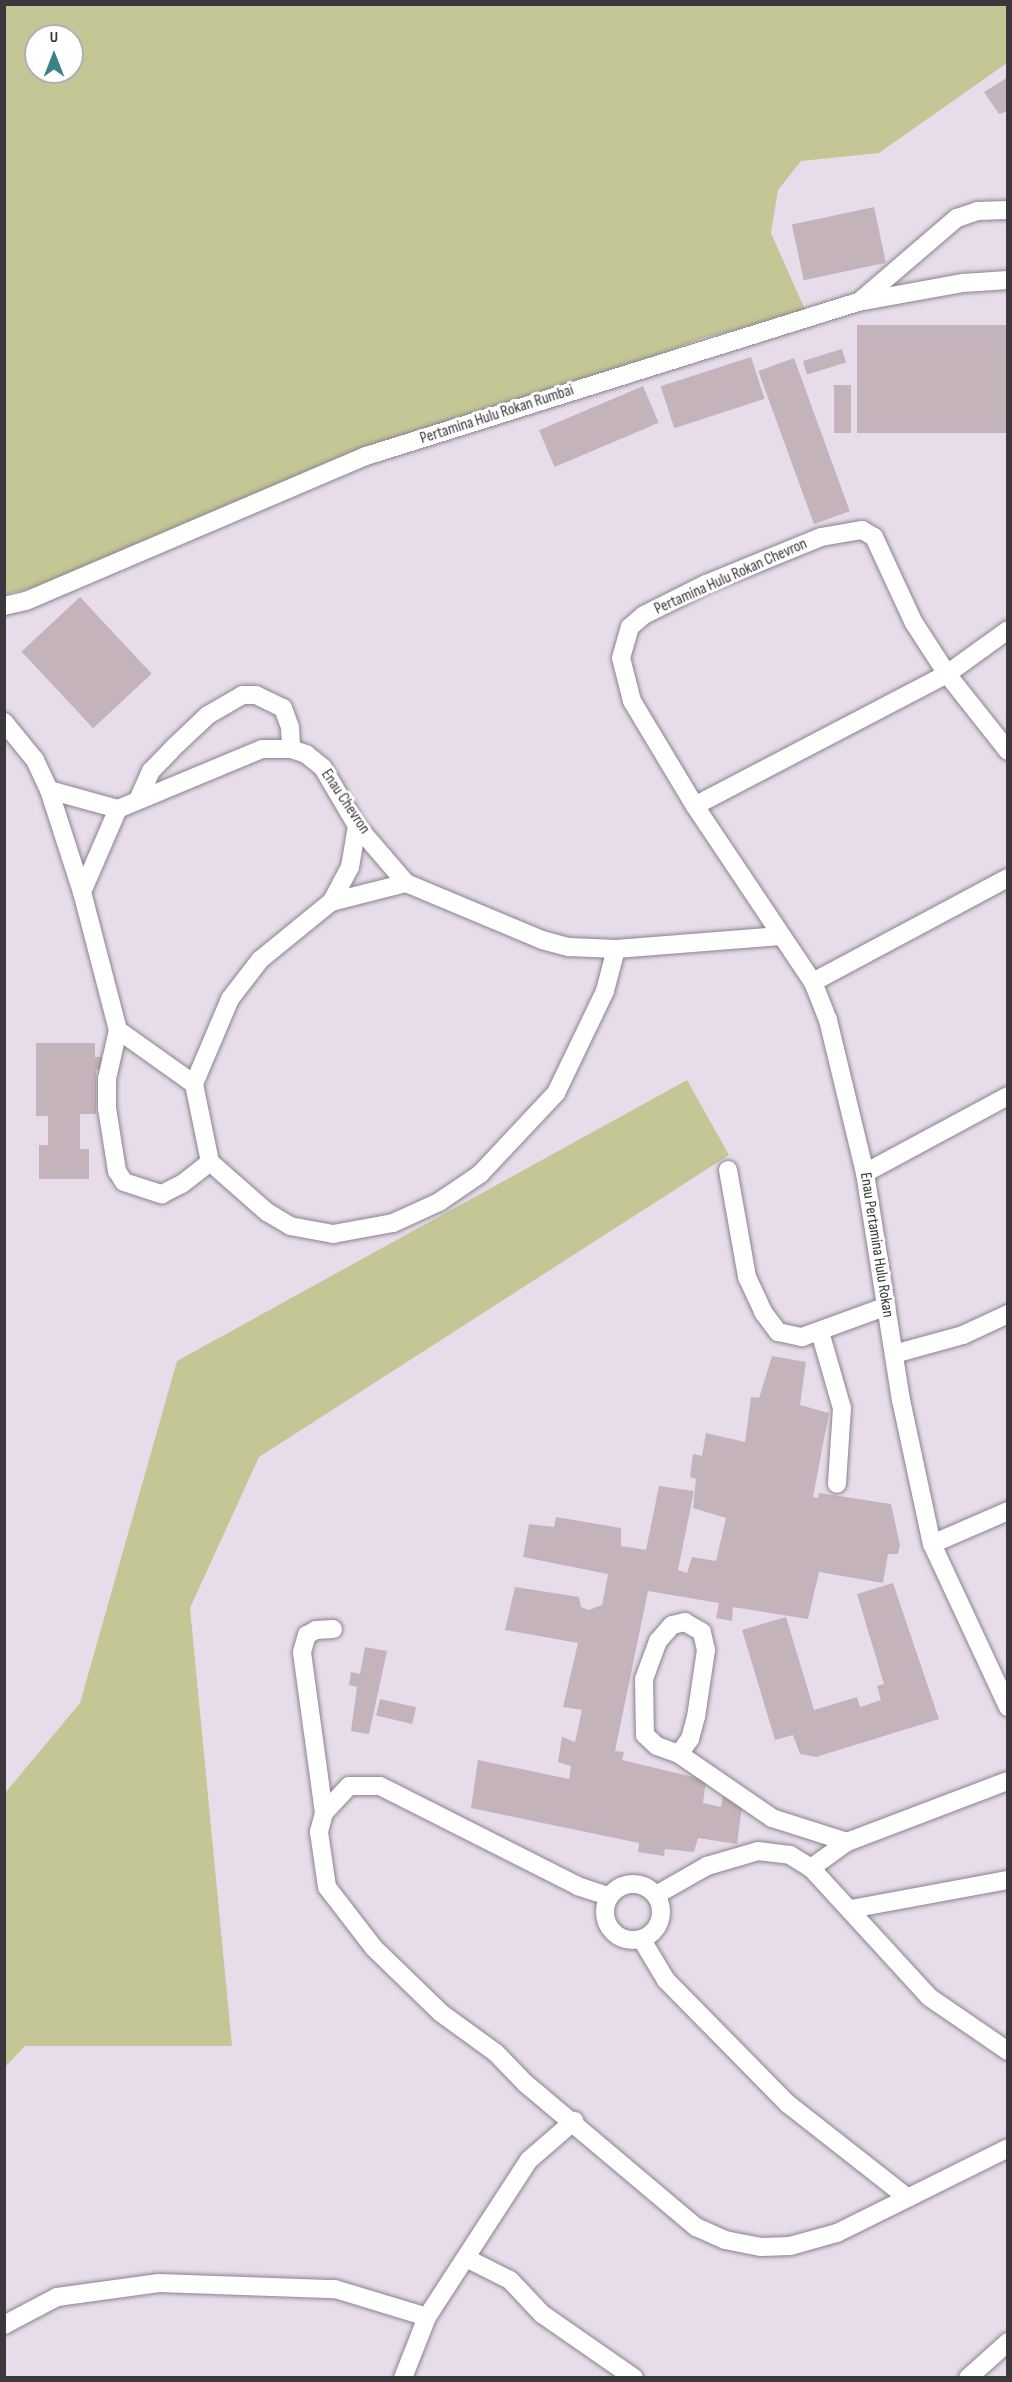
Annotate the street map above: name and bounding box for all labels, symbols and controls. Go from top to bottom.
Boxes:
north arrow [24,24,84,84]
text: U [50,28,58,47]
street label: Pertamina Hulu Rokan Rumbai [418,381,576,449]
street label: Pertamina Hulu Rokan Chevron [652,535,810,619]
street label: Enau Chevron [316,766,374,838]
street label: Enau Pertamina Hulu Rokan [855,1171,897,1319]

